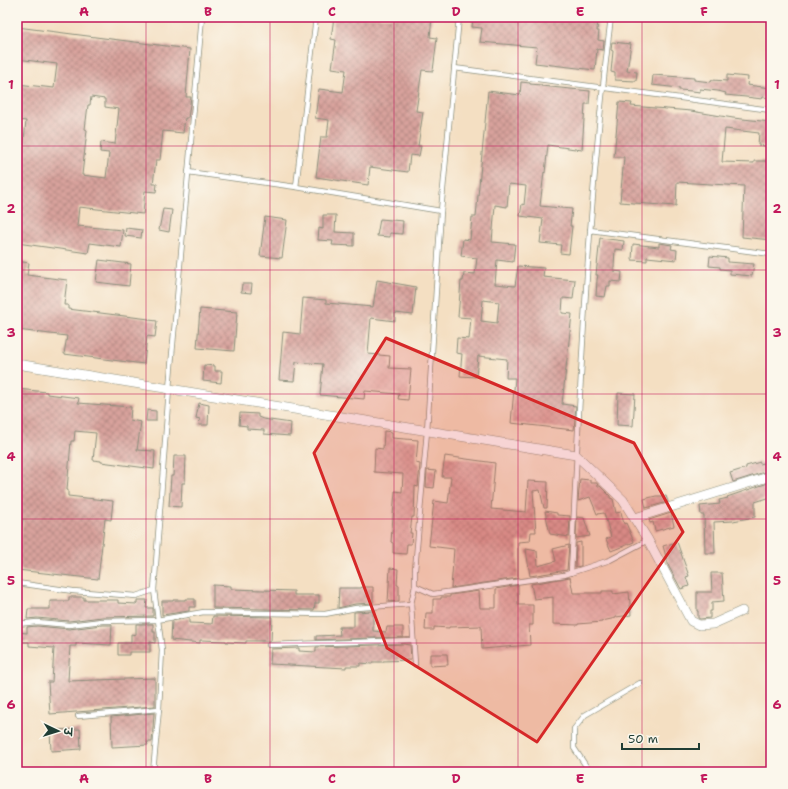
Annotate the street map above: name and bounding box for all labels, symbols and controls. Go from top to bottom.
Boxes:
text: A [79,3,89,20]
text: B [204,3,212,20]
text: C [328,3,336,20]
text: D [451,3,461,20]
text: E [576,3,585,20]
text: F [700,3,708,20]
text: 1 [8,76,14,93]
text: 1 [774,76,780,93]
text: 2 [6,200,16,217]
text: 2 [772,200,782,217]
text: 3 [6,324,16,341]
text: 3 [772,324,782,341]
text: 4 [6,448,16,465]
text: 4 [772,448,782,465]
text: 5 [7,572,15,589]
text: 5 [773,572,781,589]
text: 6 [6,696,16,713]
text: 6 [772,696,782,713]
north arrow [38,711,78,751]
scale bar [622,725,699,751]
text: उ [60,726,75,738]
text: 50 m [628,731,658,747]
text: A [79,770,89,787]
text: B [204,770,212,787]
text: C [328,770,336,787]
text: D [451,770,461,787]
text: E [576,770,585,787]
text: F [700,770,708,787]

